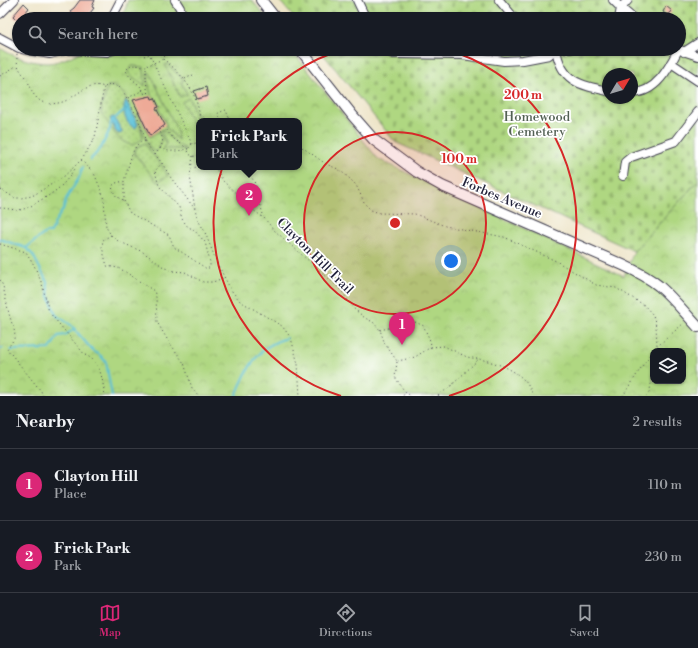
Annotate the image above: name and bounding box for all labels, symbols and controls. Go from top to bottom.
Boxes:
search box [12,12,686,56]
icon: search [26,23,48,45]
text: Search here [58,25,138,44]
north arrow [602,68,638,104]
text: 200 m [504,88,542,103]
park label: Homewood Cemetery [504,109,571,140]
popup [196,118,302,170]
text: Frick Park [211,127,287,146]
text: Park [211,146,238,162]
text: 100 m [441,152,477,167]
street label: Forbes Avenue [459,174,545,222]
pin: 2 [236,183,262,216]
street label: Clayton Hill Trail [273,214,357,298]
centre of rings [388,216,402,230]
your location [441,251,461,271]
pin: 1 [389,312,415,345]
map controls [650,348,686,384]
button: layers [650,348,686,384]
text: Nearby [16,411,75,433]
text: 2 results [633,414,682,430]
text: Clayton Hill [54,467,138,486]
text: 1 [26,477,32,493]
text: 110 m [648,477,682,493]
text: Place [54,486,86,502]
text: Frick Park [54,539,130,558]
text: 2 [25,549,33,565]
text: 230 m [645,549,682,565]
text: Park [54,558,81,574]
tab: Map [99,602,121,640]
tab: Directions [319,602,372,640]
tab: Saved [570,602,599,640]

